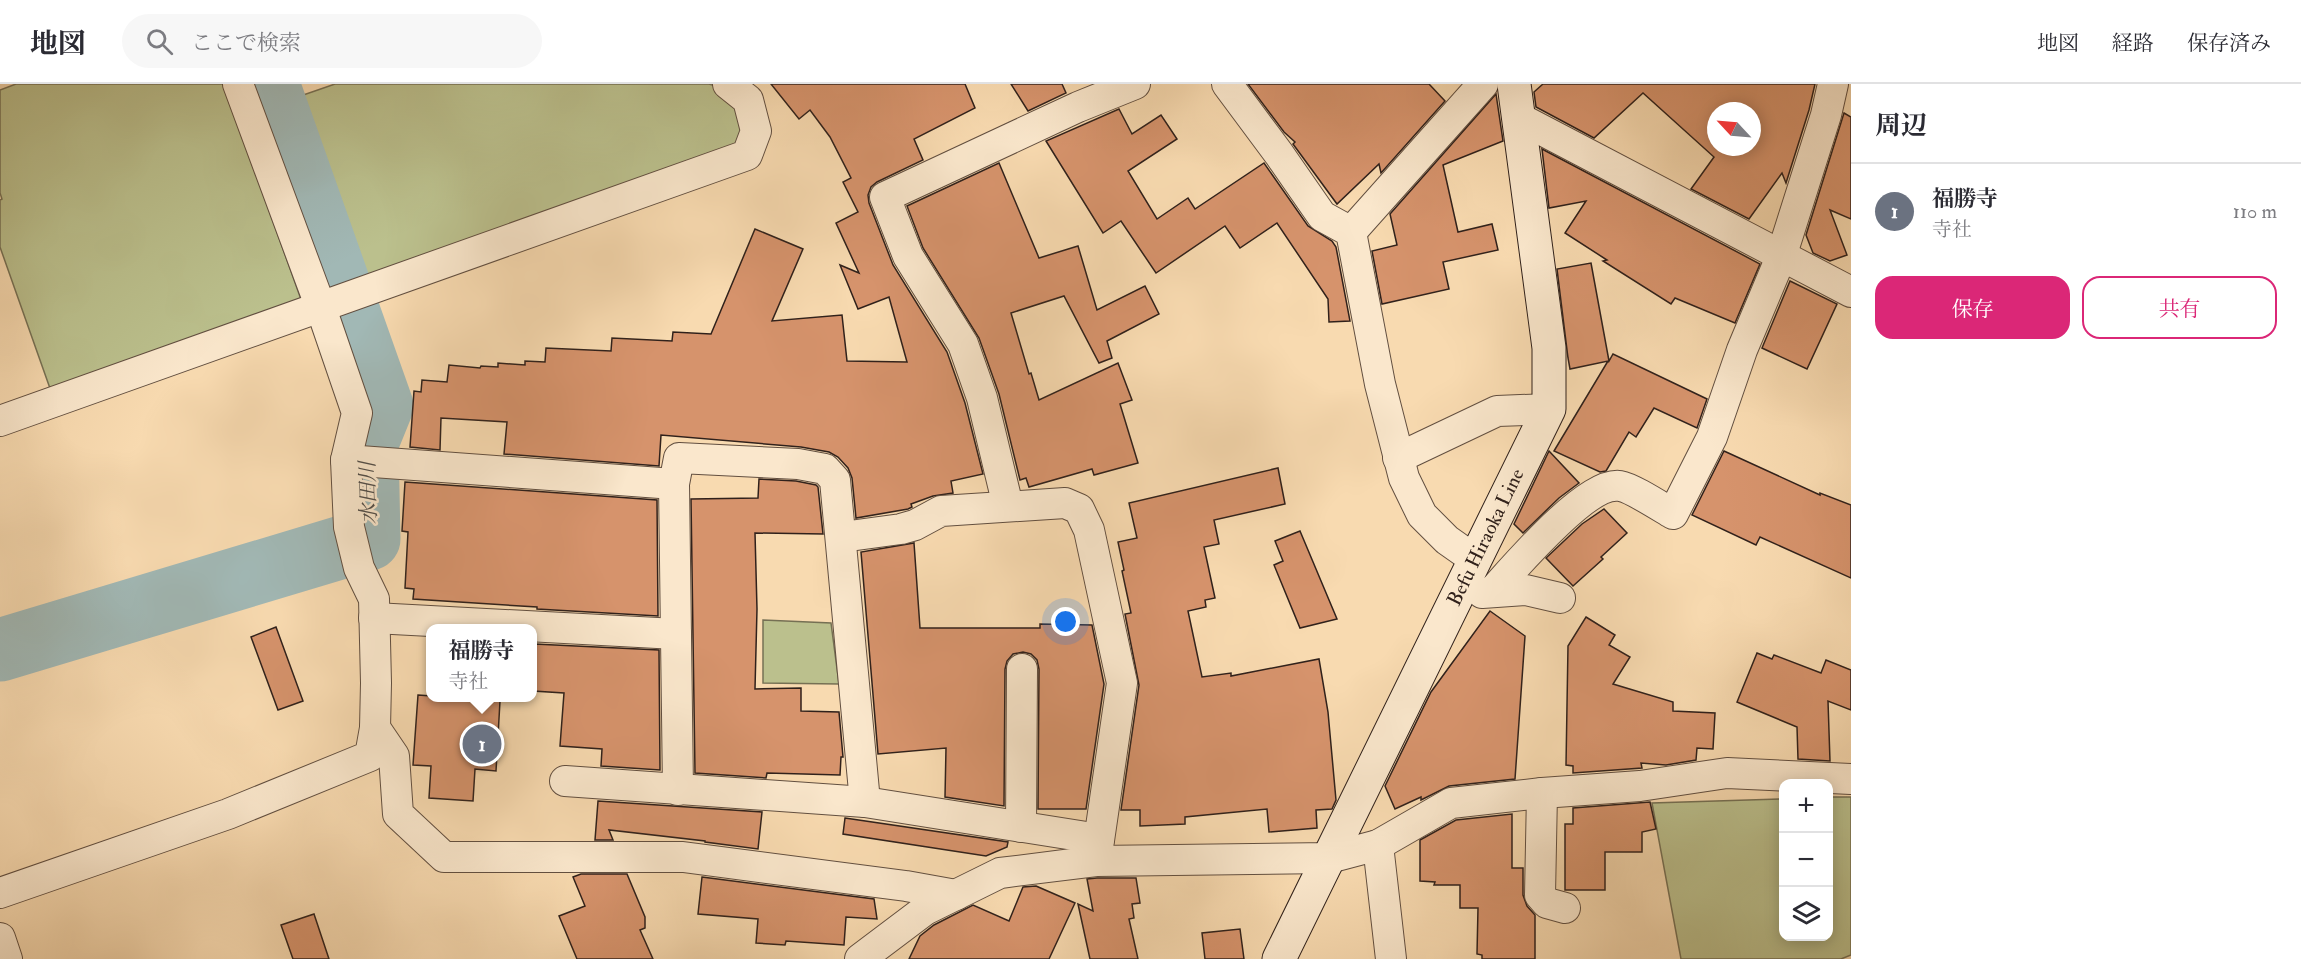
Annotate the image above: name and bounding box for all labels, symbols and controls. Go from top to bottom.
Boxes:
search box [122,14,542,68]
icon: search [143,25,176,58]
text: 地図 [30,27,86,62]
text: ここで検索 [191,29,301,57]
text: 地図 [2037,30,2079,57]
text: 経路 [2112,30,2154,57]
text: 保存済み [2187,30,2271,57]
north arrow [1707,102,1761,156]
text: 周辺 [1875,110,1927,142]
text: 福勝寺 [1932,185,1998,213]
text: 1 [1891,199,1898,224]
text: 110 m [2233,199,2277,224]
text: 寺社 [1932,217,1972,242]
button: 保存 [1875,276,2070,339]
button: 共有 [2082,276,2277,339]
water label: 水田川 [354,459,383,525]
street label: Befu Hiraoka Line [1441,464,1530,610]
your location [1051,607,1080,636]
popup [426,624,537,702]
text: 福勝寺 [448,637,515,665]
text: 寺社 [448,669,488,694]
pin: 1 [462,722,502,766]
map controls [1779,779,1833,941]
button: + [1779,779,1833,833]
button: − [1779,833,1833,887]
button: layers [1779,887,1833,941]

